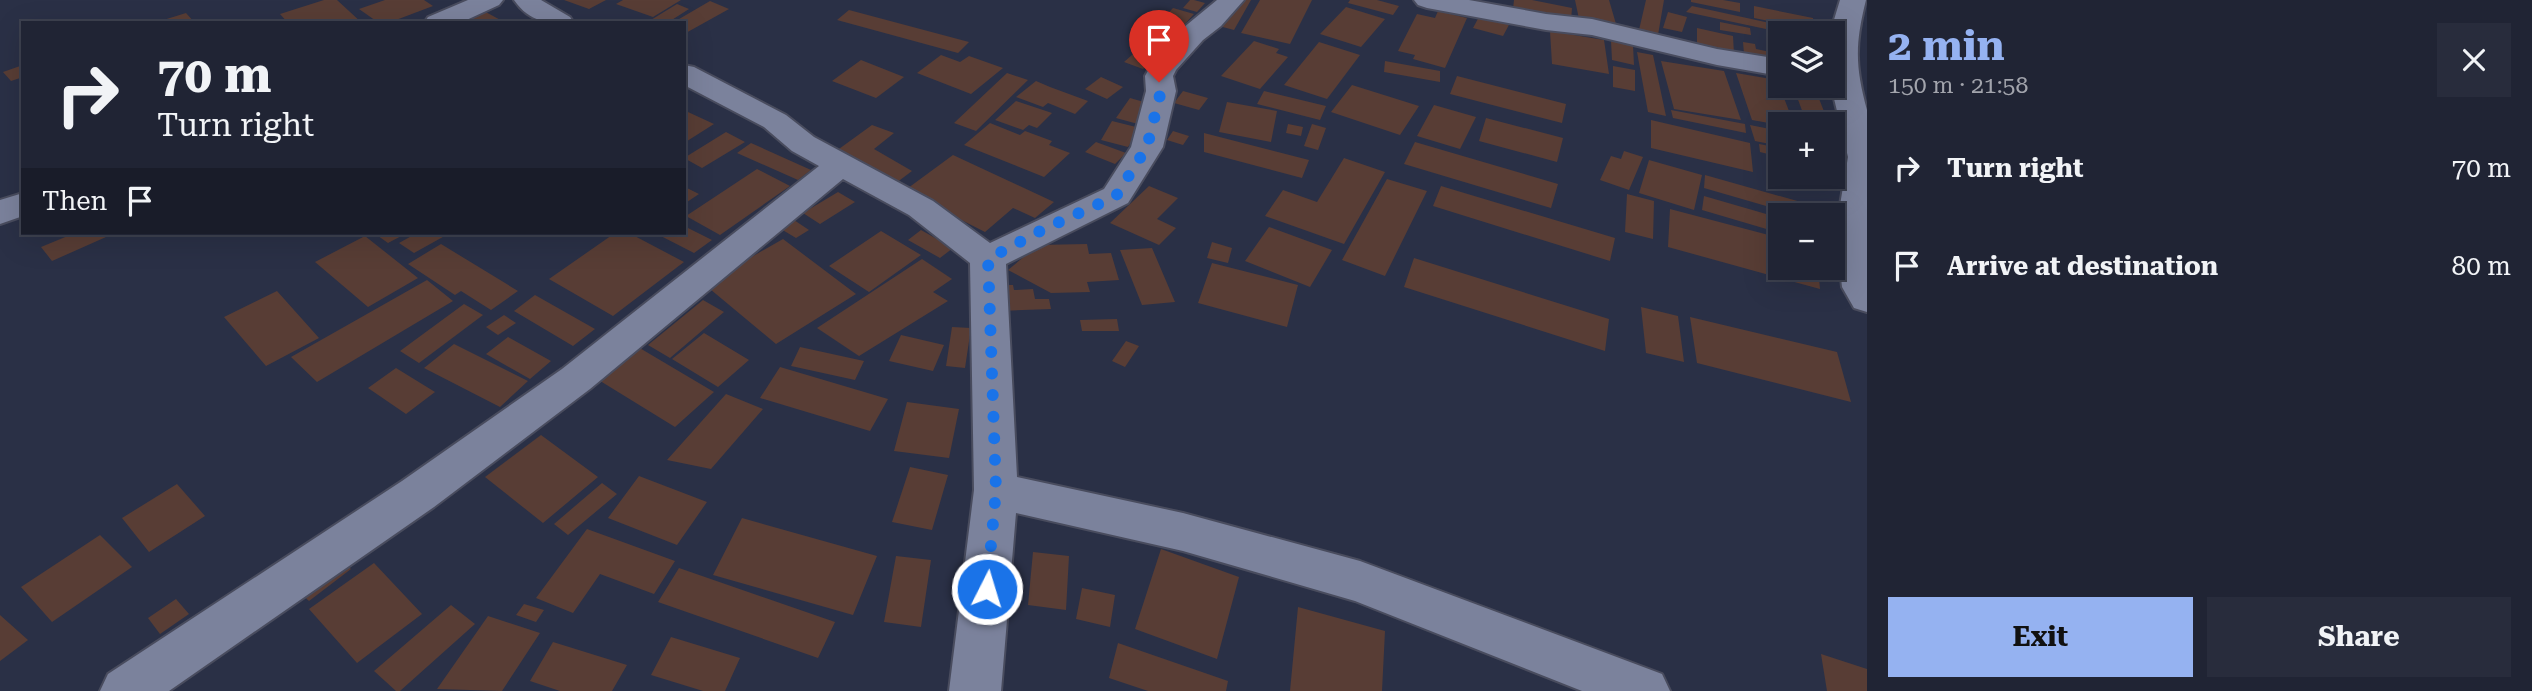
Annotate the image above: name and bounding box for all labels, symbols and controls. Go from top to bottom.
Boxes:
pin [1129,10,1189,82]
icon: arrive [1140,21,1178,59]
map controls [1768,21,1845,280]
button: layers [1768,21,1845,98]
text: 2 min [1888,21,2005,70]
button: close [2437,23,2511,97]
text: 70 m [157,47,272,104]
icon: right [42,49,133,140]
text: 150 m · 21:58 [1888,72,2028,99]
text: Turn right [157,106,314,144]
button: + [1768,112,1845,189]
icon: right [1888,149,1926,187]
text: Turn right [1947,153,2083,183]
text: 70 m [2452,153,2511,183]
icon: arrive [121,182,159,220]
text: Then [42,186,107,216]
button: − [1768,203,1845,280]
icon: arrive [1888,247,1926,285]
text: Arrive at destination [1947,251,2218,281]
text: 80 m [2452,251,2511,281]
position arrow [950,552,1024,626]
button: Exit [1888,597,2193,677]
button: Share [2207,597,2511,677]

